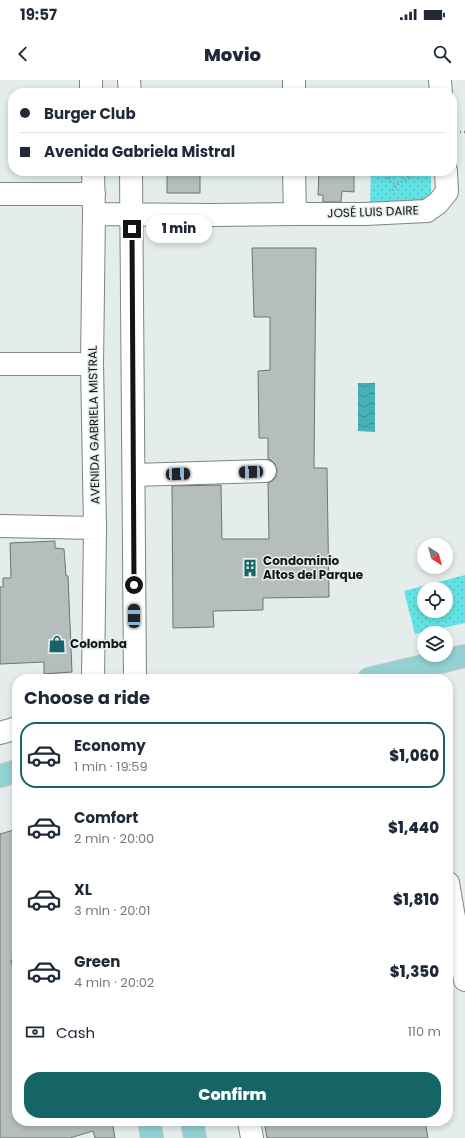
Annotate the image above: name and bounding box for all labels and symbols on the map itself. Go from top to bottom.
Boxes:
street label: JOSÉ LUIS DAIRE [327,201,419,222]
callout: 1 min [146,215,212,243]
route end [123,220,141,238]
street label: AVENIDA GABRIELA MISTRAL [84,346,103,504]
car [239,466,263,478]
car [166,468,190,480]
north arrow [417,538,453,574]
place label: Condominio Altos del Parque [263,552,364,583]
building icon: Condominio Altos del Parque [240,558,260,578]
route start [125,576,143,594]
car [128,604,140,628]
shop icon: Colomba [47,634,67,654]
place label: Colomba [70,635,127,652]

